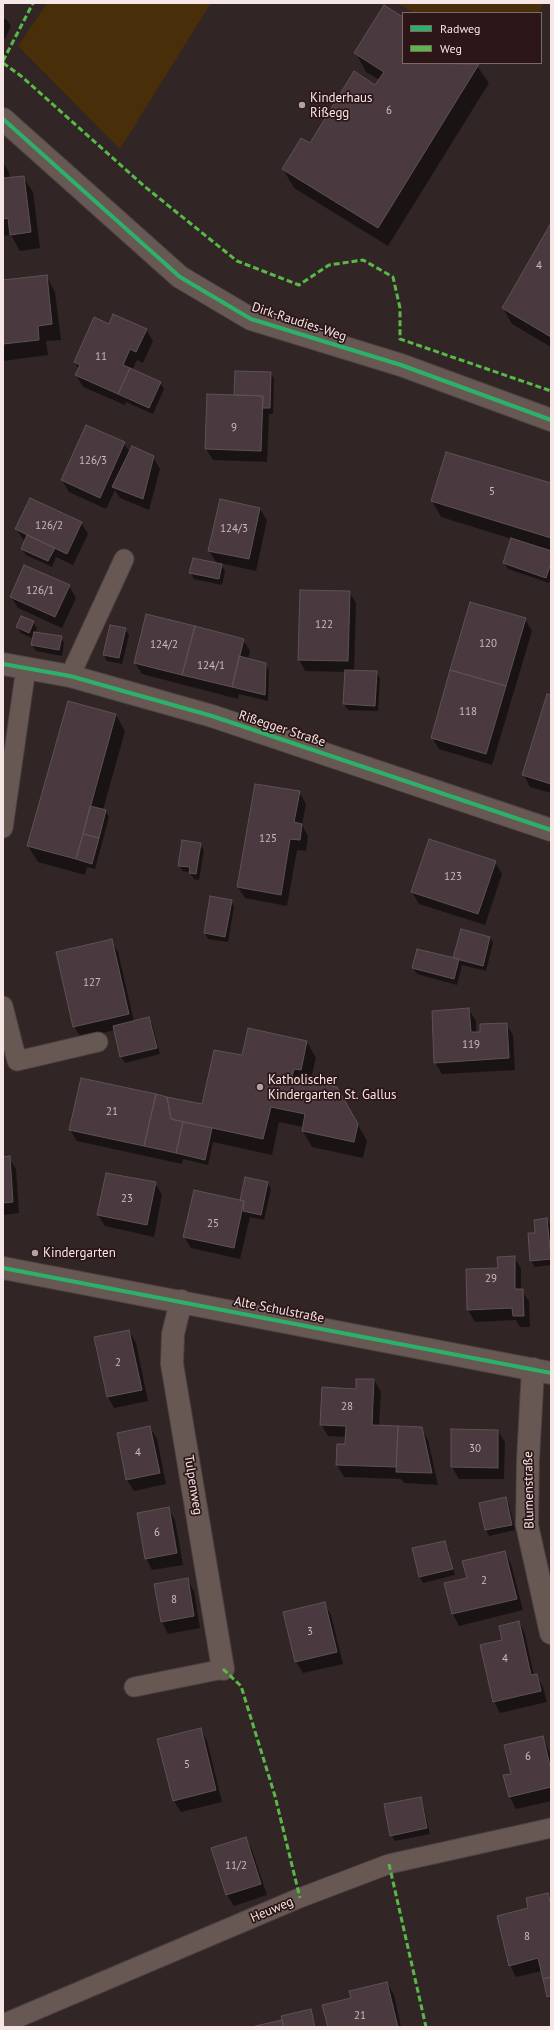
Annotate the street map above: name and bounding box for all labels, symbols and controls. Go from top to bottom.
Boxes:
legend [402,12,542,64]
text: Radweg [440,21,481,36]
text: Weg [440,41,462,56]
place label: Kinderhaus Rißegg [310,90,373,121]
marker: Kinderhaus Rißegg [297,100,307,110]
house number: 6 [386,104,392,118]
house number: 4 [536,259,542,273]
street label: Dirk-Raudies-Weg [250,299,348,345]
house number: 11 [95,350,107,364]
house number: 9 [231,421,237,435]
house number: 126/3 [79,454,107,468]
house number: 5 [489,485,495,499]
house number: 126/2 [35,519,63,533]
house number: 124/3 [220,522,248,536]
house number: 126/1 [26,584,54,598]
house number: 122 [315,618,333,632]
house number: 120 [479,637,497,651]
house number: 124/2 [150,638,178,652]
house number: 124/1 [197,659,225,673]
house number: 118 [459,705,477,719]
street label: Rißegger Straße [237,708,327,750]
house number: 125 [259,832,277,846]
house number: 123 [444,870,462,884]
house number: 127 [83,976,101,990]
house number: 119 [462,1038,480,1052]
place label: Katholischer Kindergarten St. Gallus [268,1072,396,1103]
marker: Katholischer Kindergarten St. Gallus [255,1082,265,1092]
house number: 21 [106,1105,118,1119]
house number: 23 [121,1192,133,1206]
house number: 25 [207,1217,219,1231]
place label: Kindergarten [43,1245,116,1261]
marker: Kindergarten [30,1248,40,1258]
house number: 29 [485,1272,497,1286]
street label: Alte Schulstraße [233,1294,325,1326]
house number: 2 [115,1356,121,1370]
house number: 28 [341,1400,353,1414]
house number: 30 [469,1442,481,1456]
house number: 4 [135,1446,141,1460]
street label: Blumenstraße [521,1451,537,1529]
street label: Tulpenweg [181,1454,205,1516]
house number: 6 [154,1526,160,1540]
house number: 2 [481,1574,487,1588]
house number: 8 [171,1593,177,1607]
house number: 3 [307,1625,313,1639]
house number: 4 [502,1652,508,1666]
house number: 6 [525,1750,531,1764]
house number: 5 [184,1758,190,1772]
house number: 11/2 [225,1859,247,1873]
street label: Heuweg [248,1894,296,1926]
house number: 8 [524,1930,530,1944]
house number: 21 [354,2009,366,2023]

